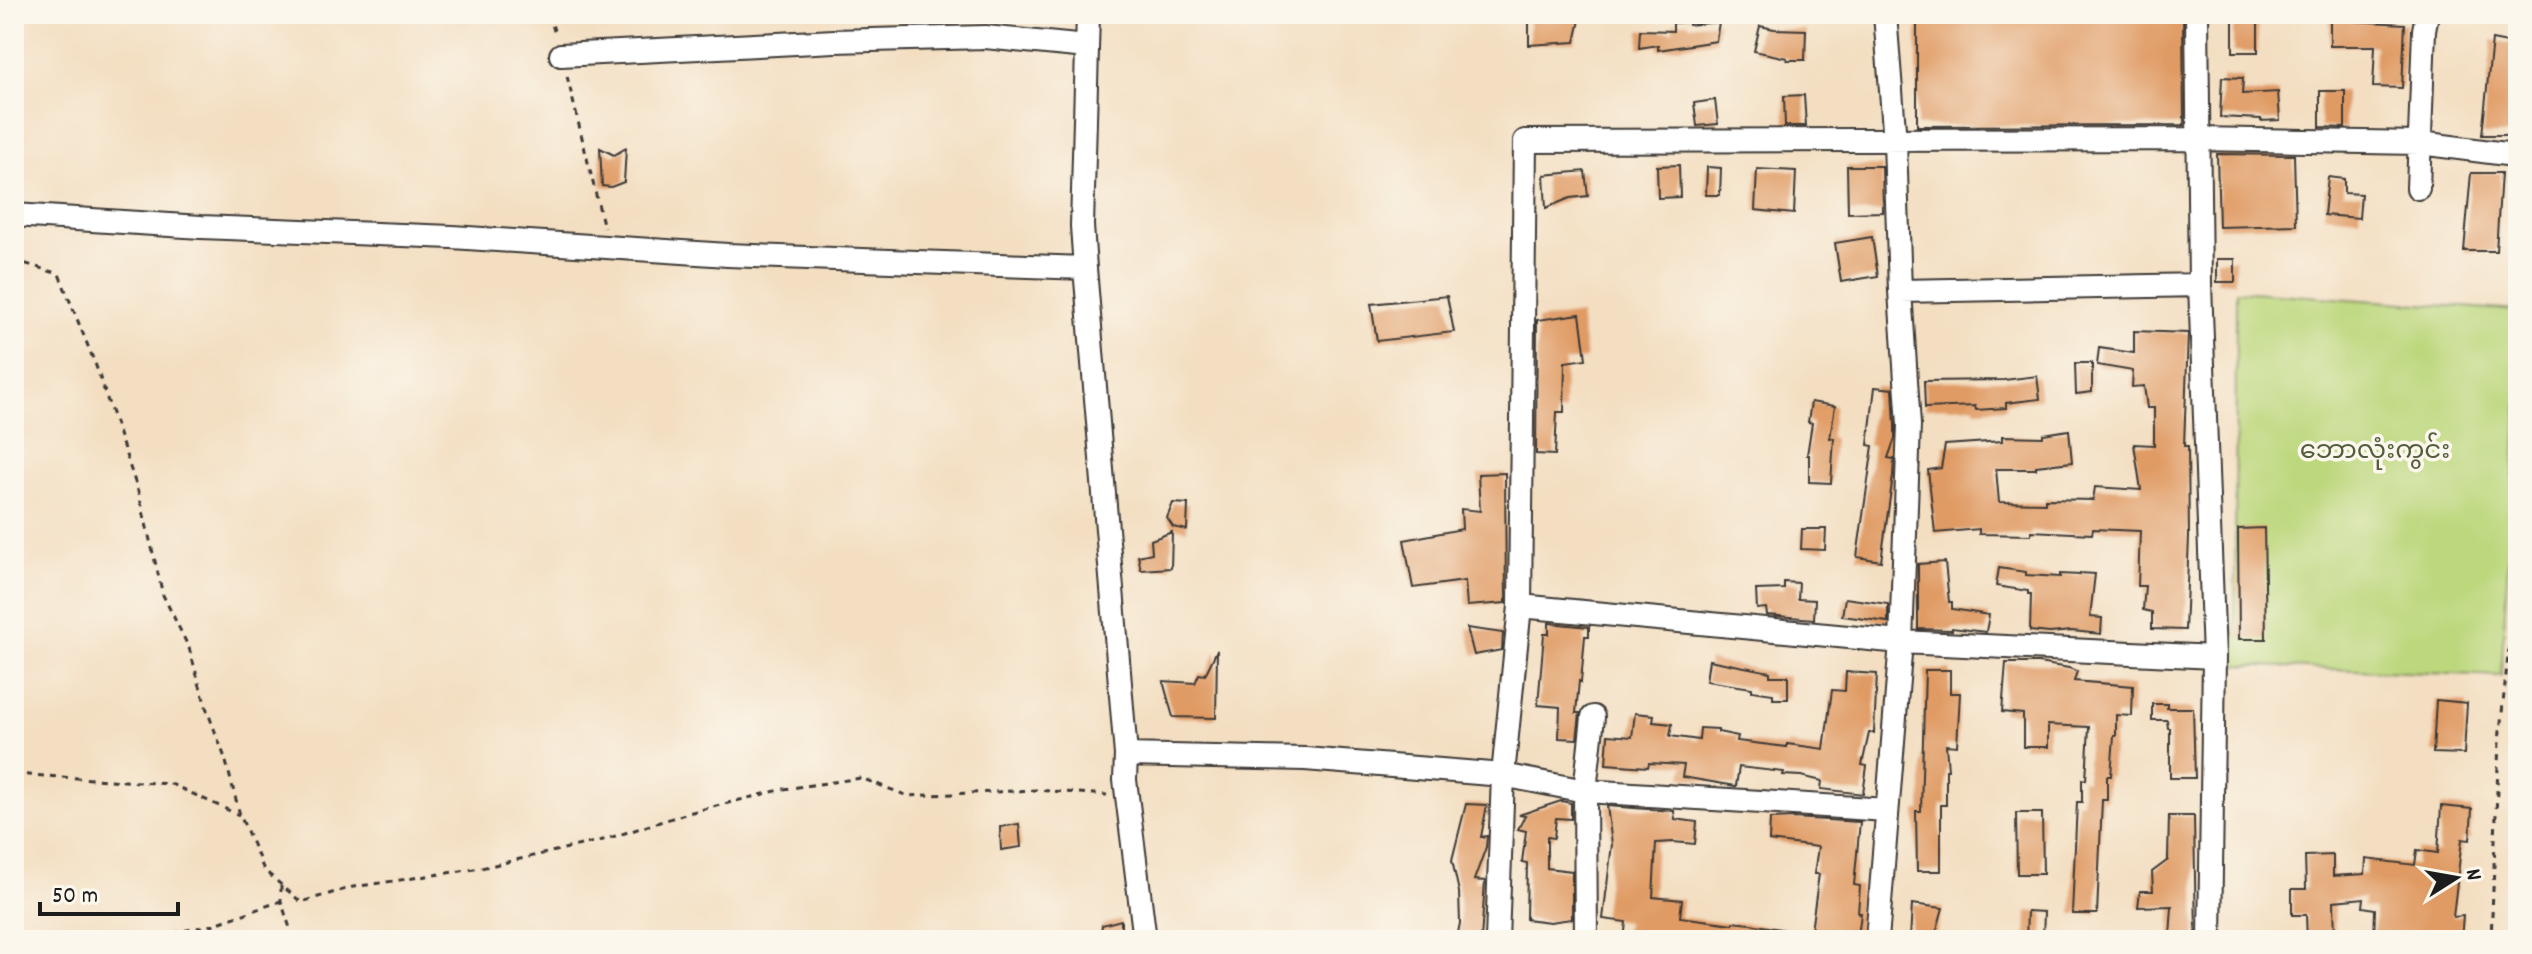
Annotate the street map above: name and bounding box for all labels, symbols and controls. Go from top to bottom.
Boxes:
park label: ဘောလုံးကွင်း [2300,432,2450,471]
north arrow [2416,838,2496,918]
scale bar [40,866,178,916]
text: N [2456,867,2488,883]
text: 50 m [52,880,98,914]

